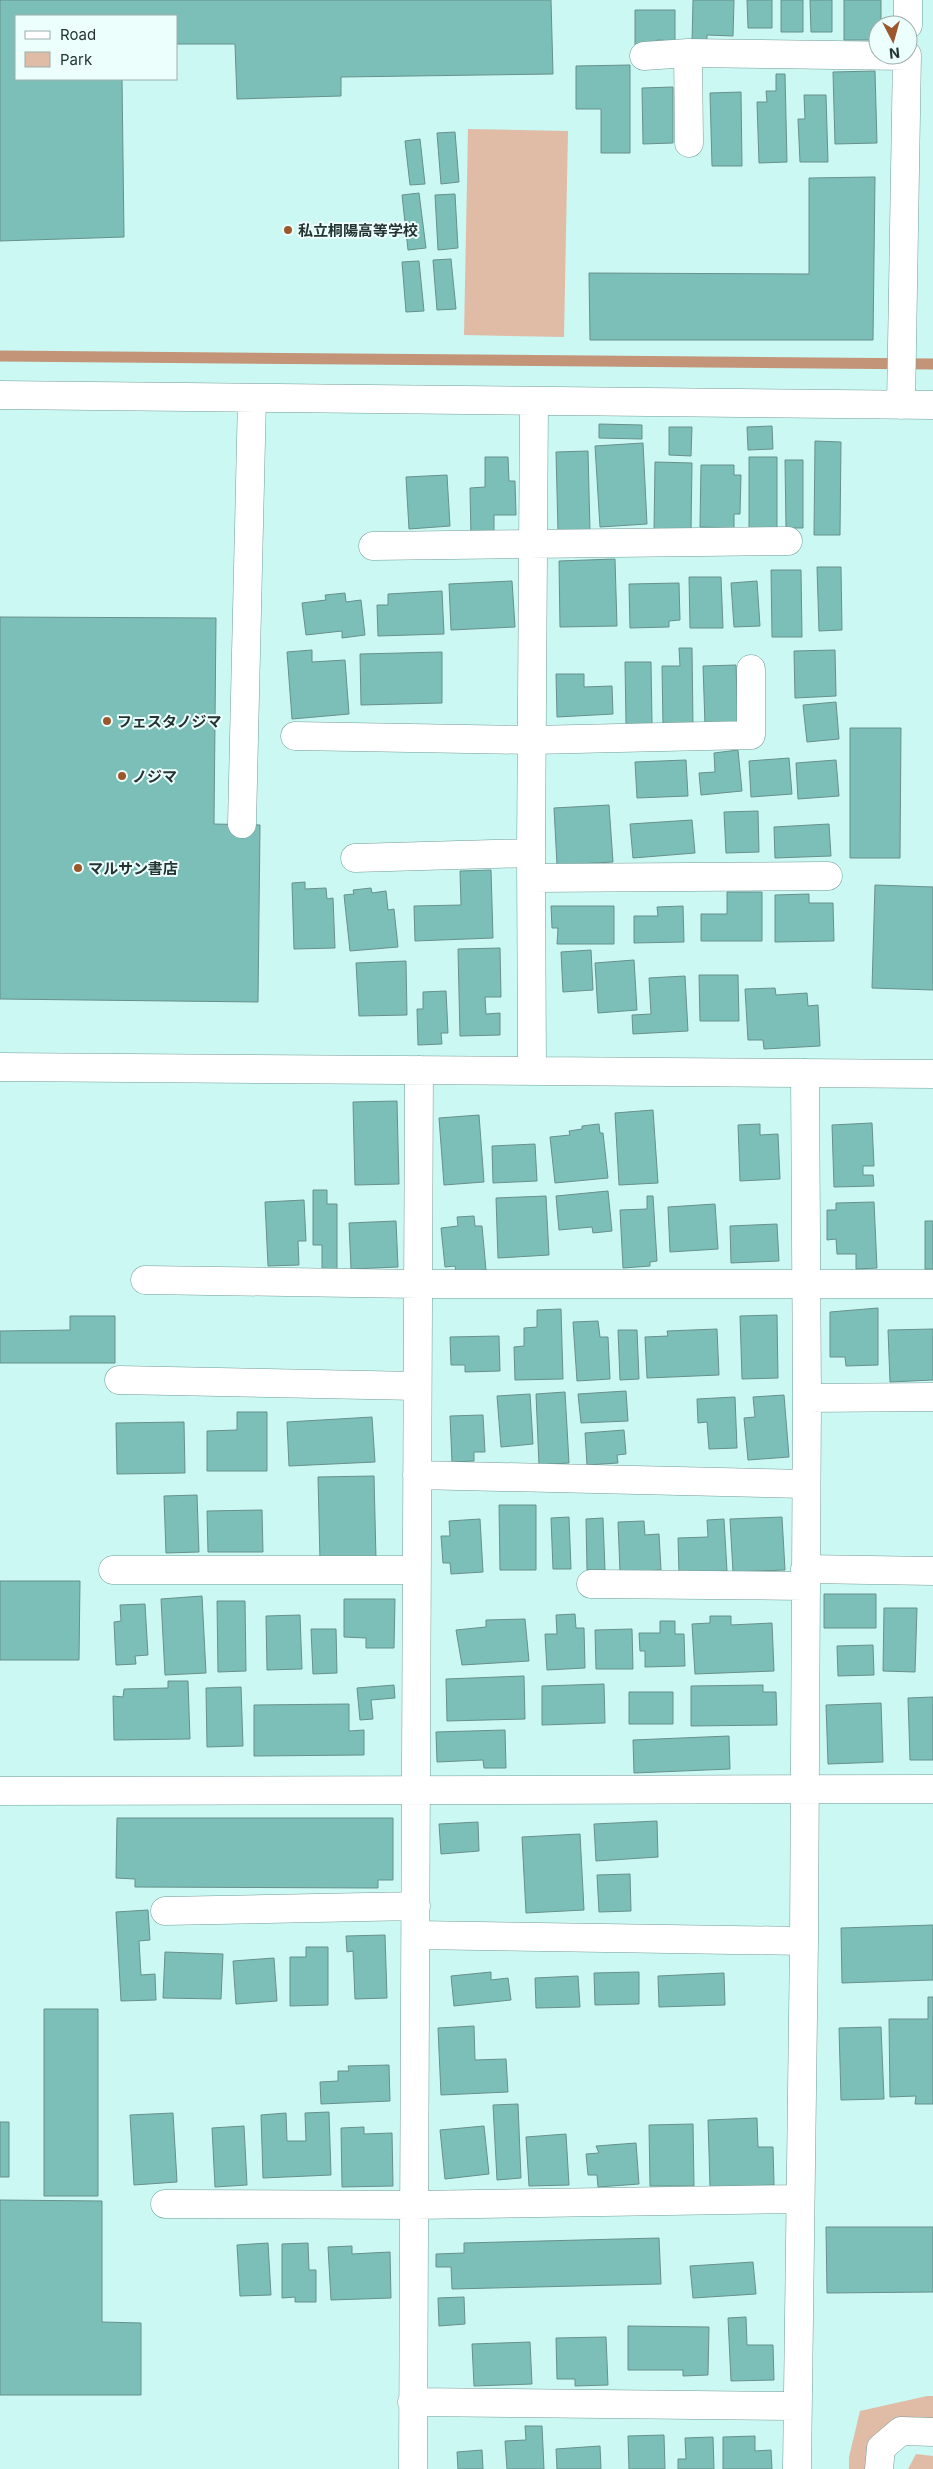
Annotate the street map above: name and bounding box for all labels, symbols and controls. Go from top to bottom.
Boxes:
legend [15,15,178,80]
north arrow [868,15,918,65]
text: Road [60,25,96,44]
text: N [888,44,901,62]
text: Park [60,50,93,69]
place label: 私立桐陽高等学校 [298,221,418,240]
marker: 私立桐陽高等学校 [282,224,294,236]
place label: フェスタノジマ [117,712,222,731]
marker: フェスタノジマ [101,715,113,727]
place label: ノジマ [132,767,177,786]
marker: ノジマ [116,770,128,782]
place label: マルサン書店 [88,859,178,878]
marker: マルサン書店 [72,862,84,874]

